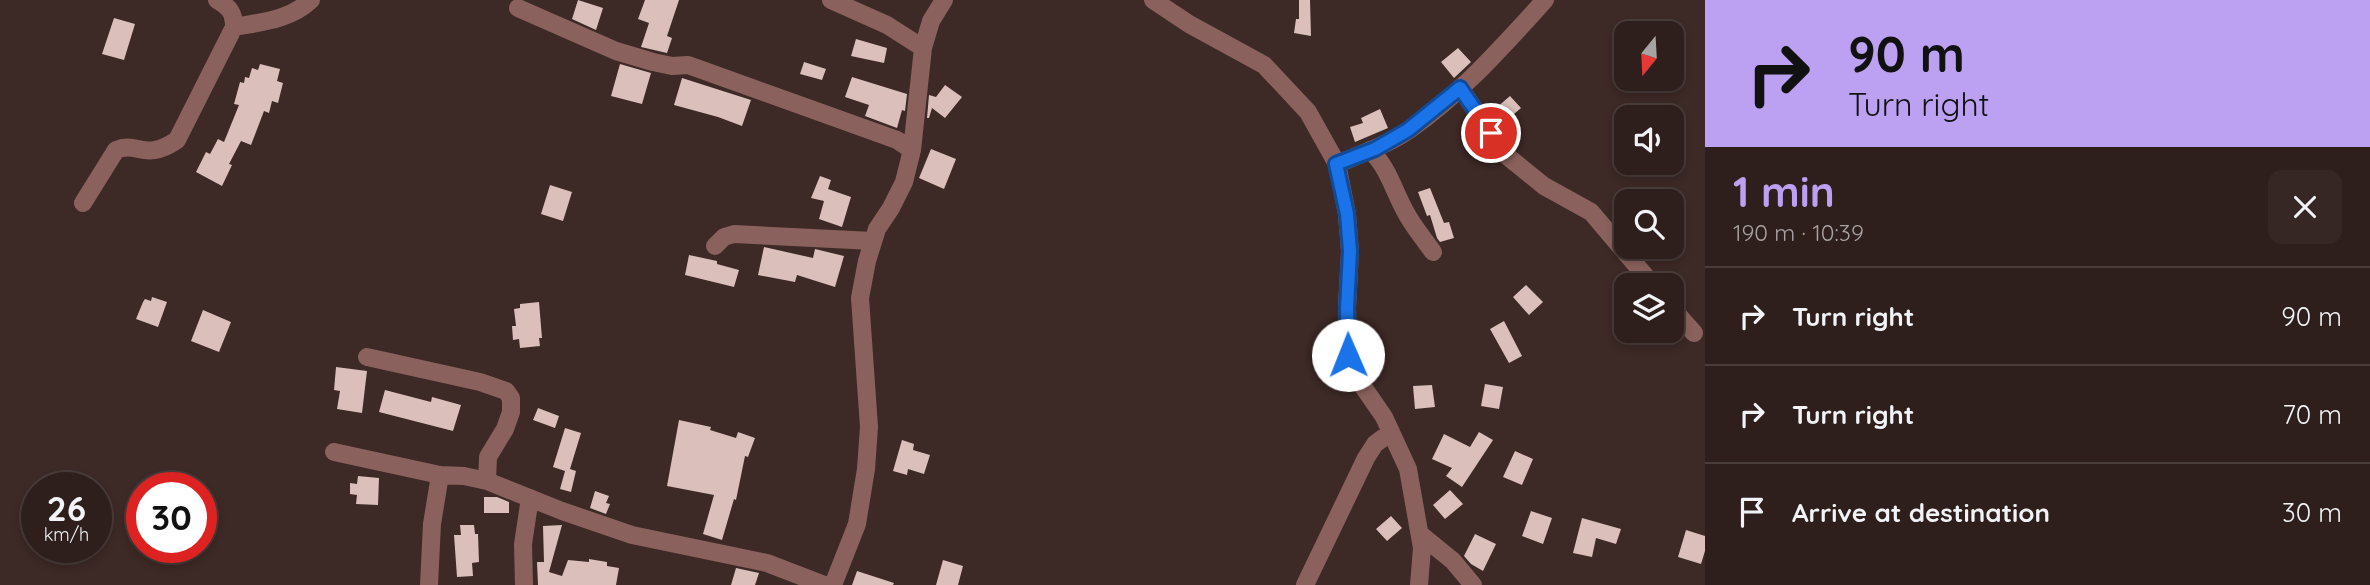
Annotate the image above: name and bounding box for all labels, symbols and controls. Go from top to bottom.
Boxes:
north arrow [1614,21,1684,91]
map controls [1614,21,1684,343]
text: 90 m [1848,23,1965,84]
icon: right [1733,28,1824,119]
text: Turn right [1848,84,1989,124]
pin [1461,103,1521,163]
button: sound [1614,105,1684,175]
icon: arrive [1472,114,1510,152]
text: 1 min [1733,165,1835,218]
button: close [2268,170,2342,244]
button: search [1614,189,1684,259]
text: 190 m · 10:39 [1733,218,1864,247]
button: layers [1614,273,1684,343]
icon: right [1733,297,1771,335]
text: Turn right [1792,300,1914,333]
text: 90 m [2281,300,2342,333]
position arrow [1311,318,1385,392]
icon: right [1733,395,1771,433]
text: Turn right [1792,398,1914,431]
text: 70 m [2282,398,2342,431]
speed limit sign: 30 [126,472,217,563]
text: 26 [47,486,86,530]
icon: arrive [1733,493,1771,531]
text: Arrive at destination [1792,496,2050,529]
text: 30 m [2282,496,2342,529]
text: km/h [44,523,89,546]

